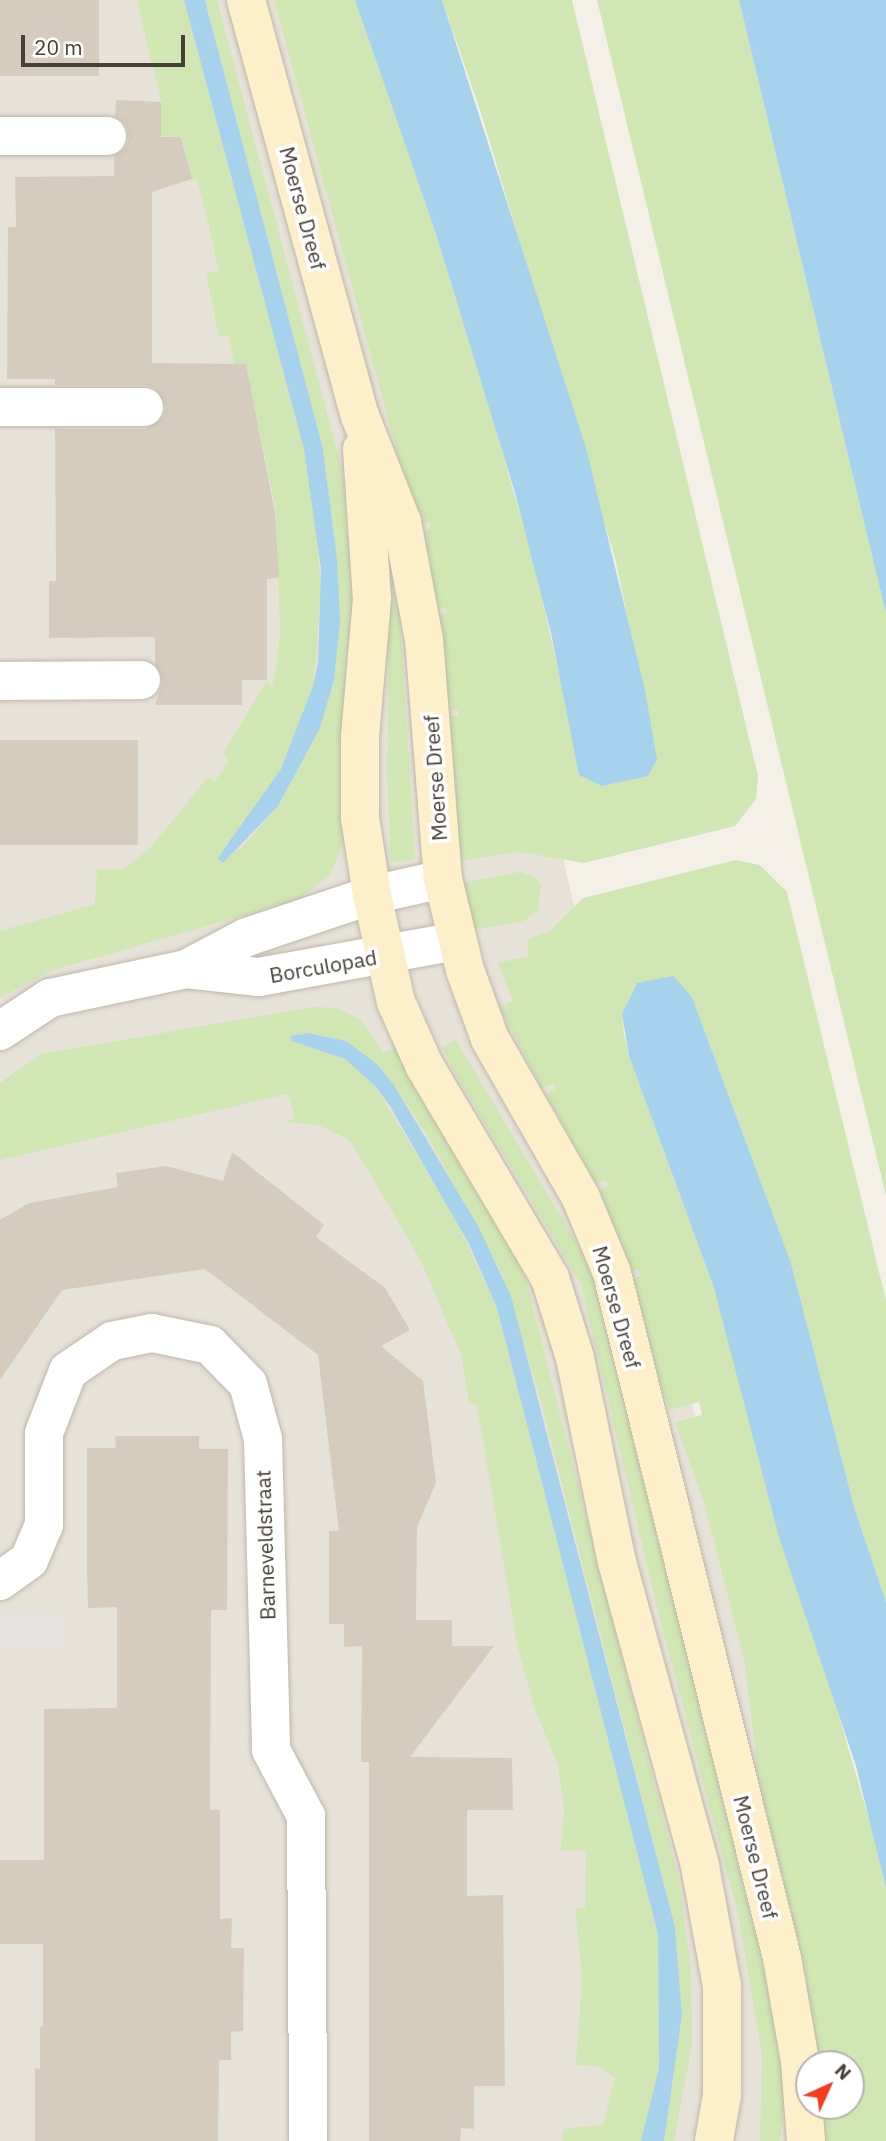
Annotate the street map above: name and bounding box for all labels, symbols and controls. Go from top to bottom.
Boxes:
scale bar [24,21,189,65]
text: 20 m [34,33,83,61]
street label: Moerse Dreef [274,144,332,272]
street label: Moerse Dreef [418,714,452,842]
street label: Borculopad [267,944,379,988]
street label: Moerse Dreef [587,1243,647,1371]
street label: Barneveldstraat [250,1469,280,1621]
street label: Moerse Dreef [728,1793,784,1921]
north arrow [795,2050,865,2120]
text: N [830,2058,857,2085]

